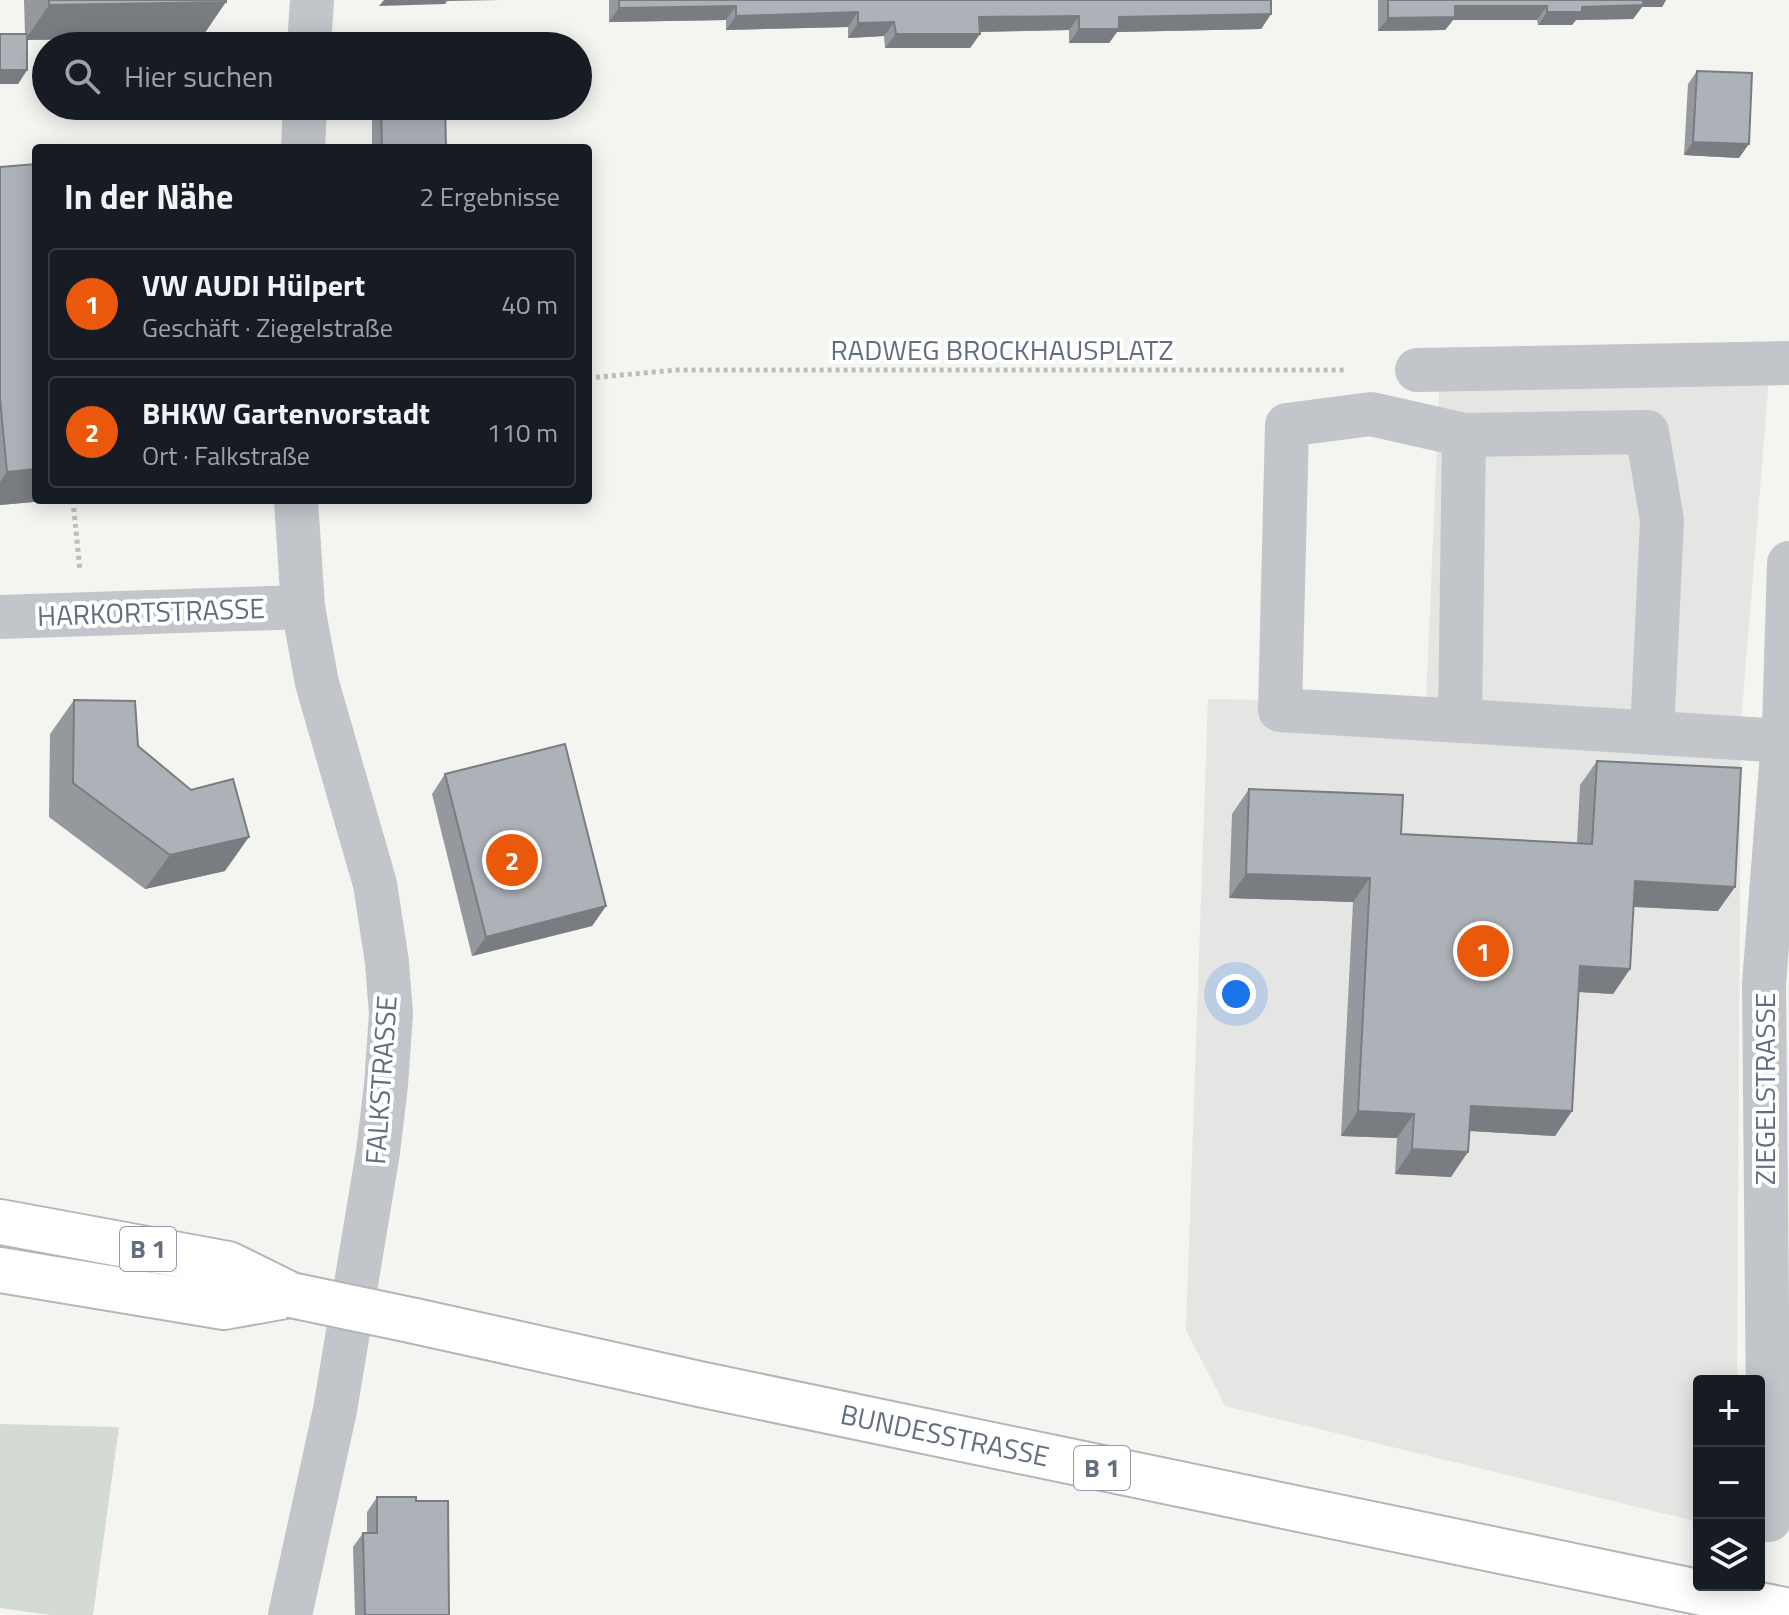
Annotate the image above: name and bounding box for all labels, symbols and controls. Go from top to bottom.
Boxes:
search box [32,32,592,120]
text: Hier suchen [124,53,273,99]
icon: search [60,54,104,98]
text: In der Nähe [64,170,233,222]
text: 2 Ergebnisse [419,177,560,216]
text: VW AUDI Hülpert [142,262,365,308]
text: 1 [85,285,99,324]
text: 40 m [501,285,558,324]
text: Geschäft · Ziegelstraße [142,308,393,347]
street label: RADWEG BROCKHAUSPLATZ [830,328,1174,371]
text: BHKW Gartenvorstadt [142,390,430,436]
text: 2 [85,413,99,452]
text: 110 m [487,413,558,452]
text: Ort · Falkstraße [142,436,310,475]
street label: HARKORTSTRASSE [36,586,266,637]
pin: 2 [486,830,538,890]
pin: 1 [1457,921,1509,981]
your location [1216,974,1256,1014]
street label: ZIEGELSTRASSE [1743,993,1786,1185]
street label: FALKSTRASSE [353,994,408,1166]
road number: B 1 [120,1227,176,1271]
map controls [1693,1375,1765,1591]
button: + [1693,1375,1765,1447]
street label: BUNDESSTRASSE [837,1392,1053,1477]
road number: B 1 [1074,1446,1130,1490]
button: − [1693,1447,1765,1519]
button: layers [1693,1519,1765,1591]

